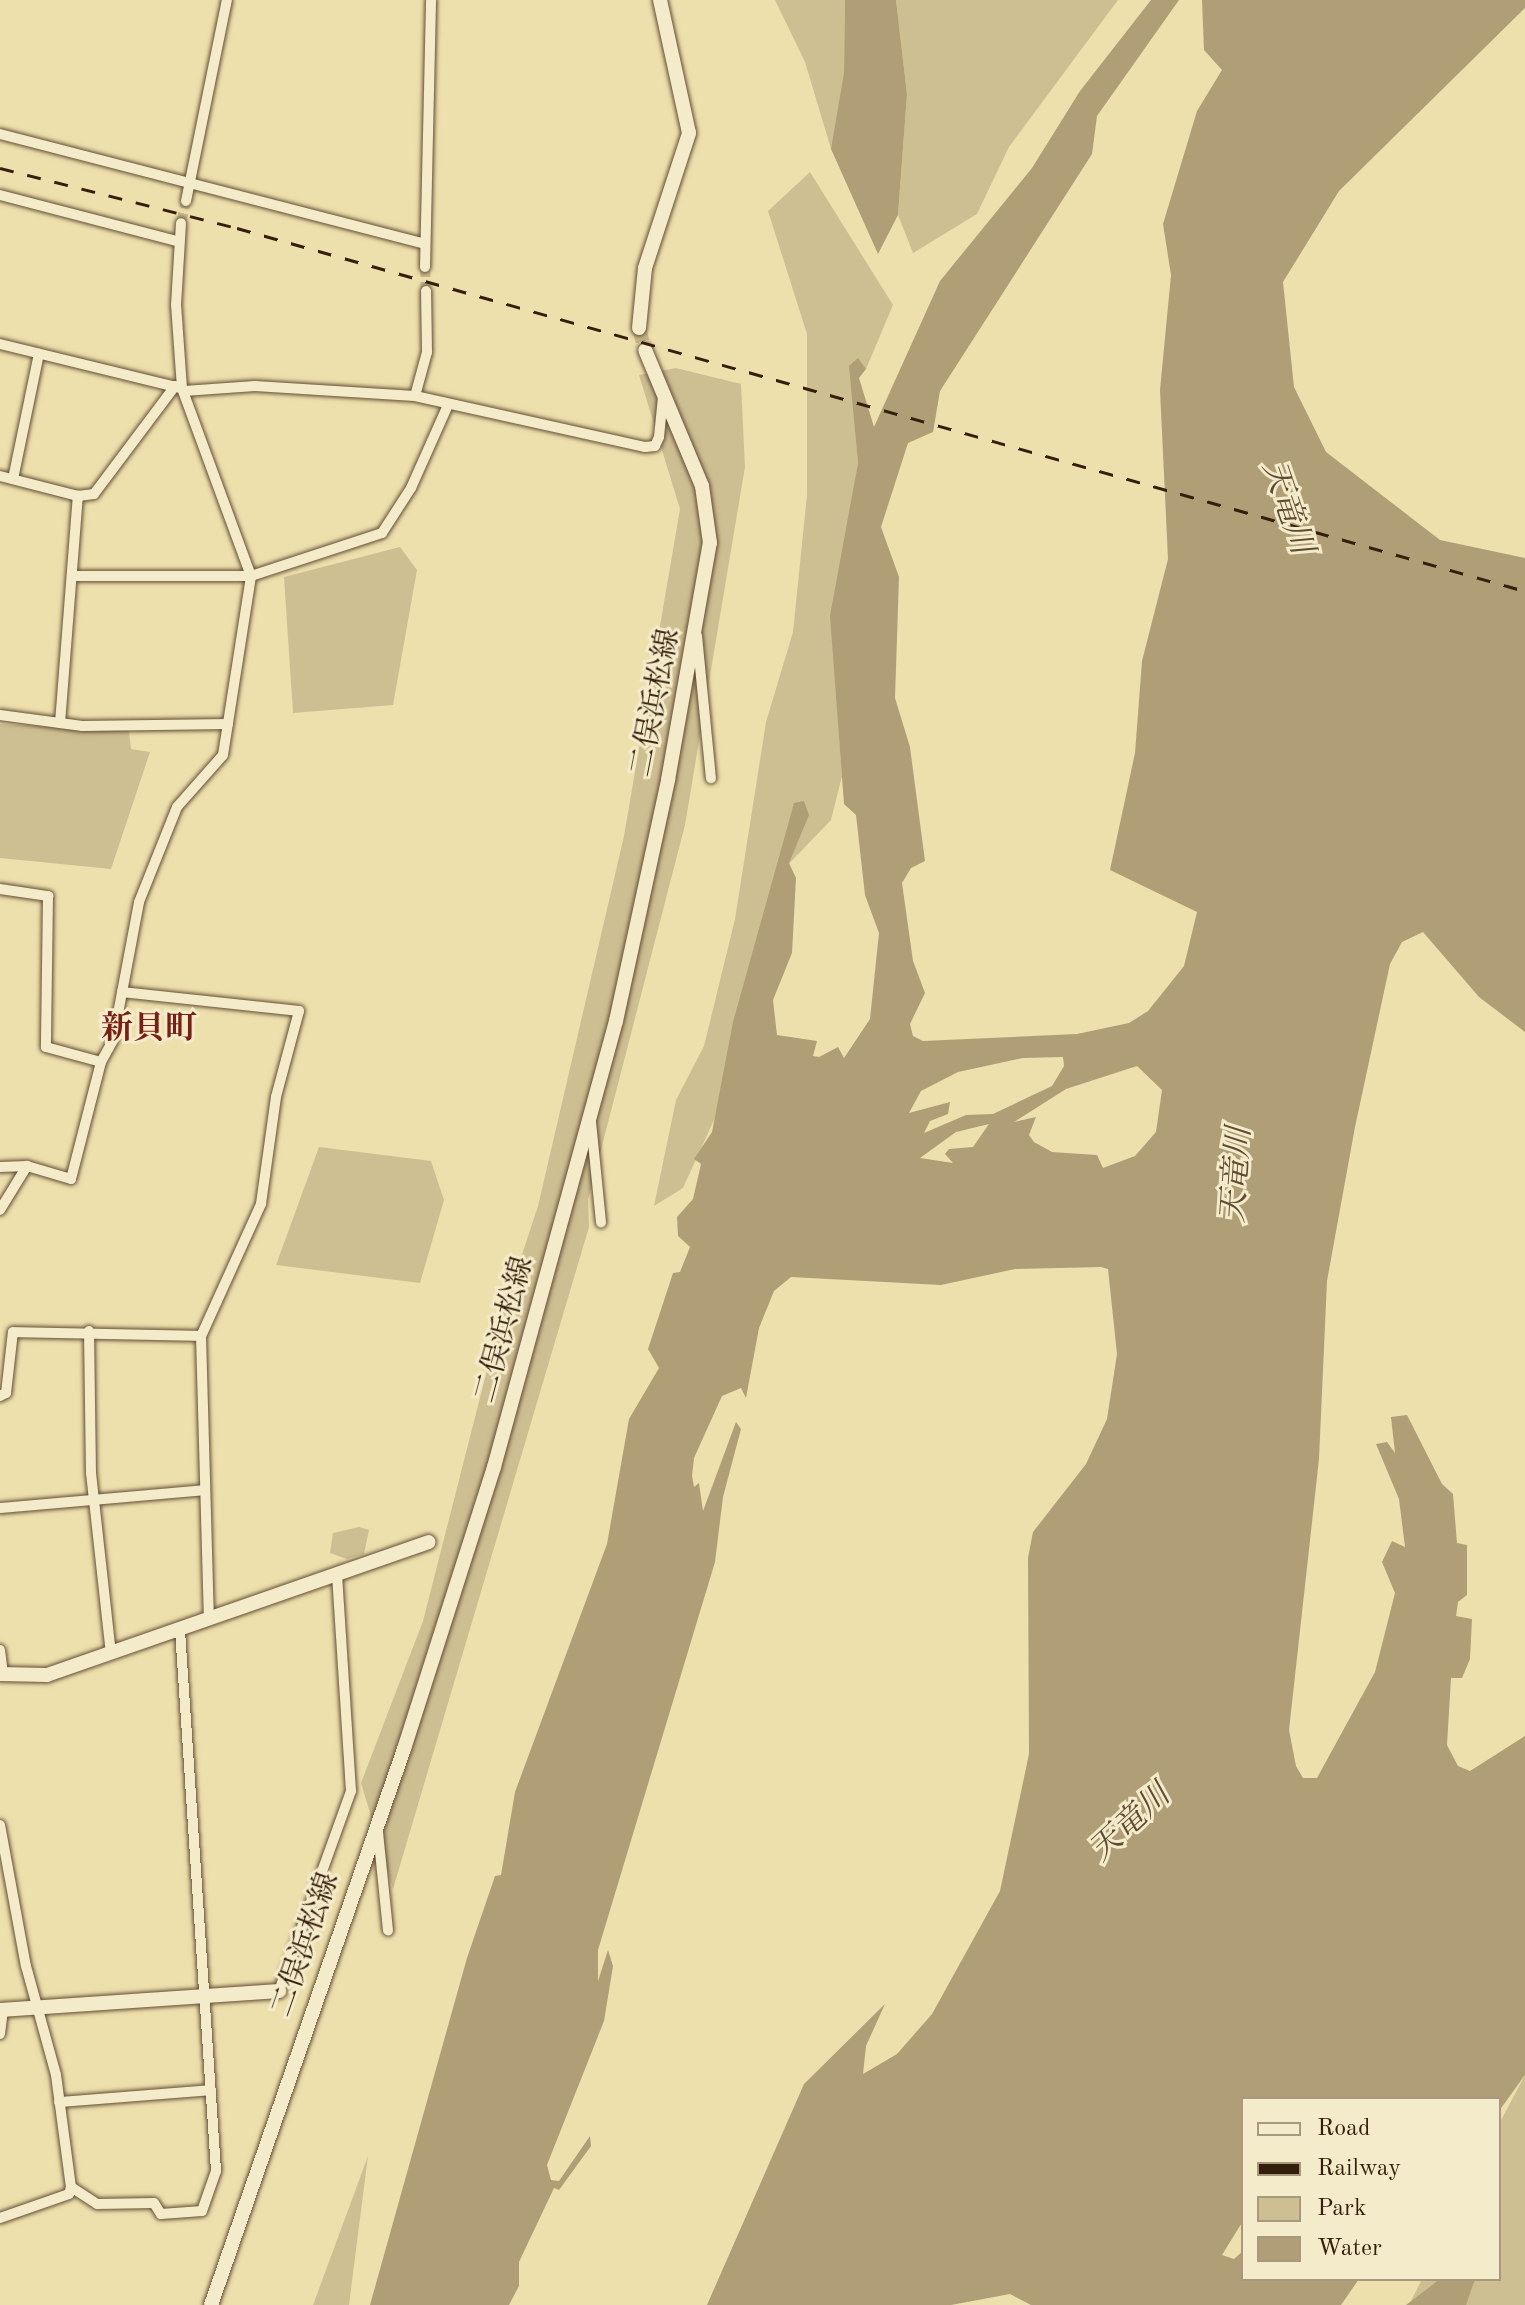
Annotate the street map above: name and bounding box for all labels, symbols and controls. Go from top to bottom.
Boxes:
water label: 天竜川 [1252,456,1320,560]
street label: 二俣浜松線 [624,626,688,780]
district label: 新貝町 [101,1011,197,1049]
water label: 天竜川 [1215,1126,1261,1224]
street label: 二俣浜松線 [468,1253,542,1407]
water label: 天竜川 [1083,1777,1179,1871]
street label: 二俣浜松線 [265,1868,347,2022]
legend [1241,2097,1501,2281]
text: Road [1317,2117,1370,2141]
text: Railway [1317,2157,1401,2181]
text: Park [1317,2197,1366,2221]
text: Water [1317,2237,1382,2261]

